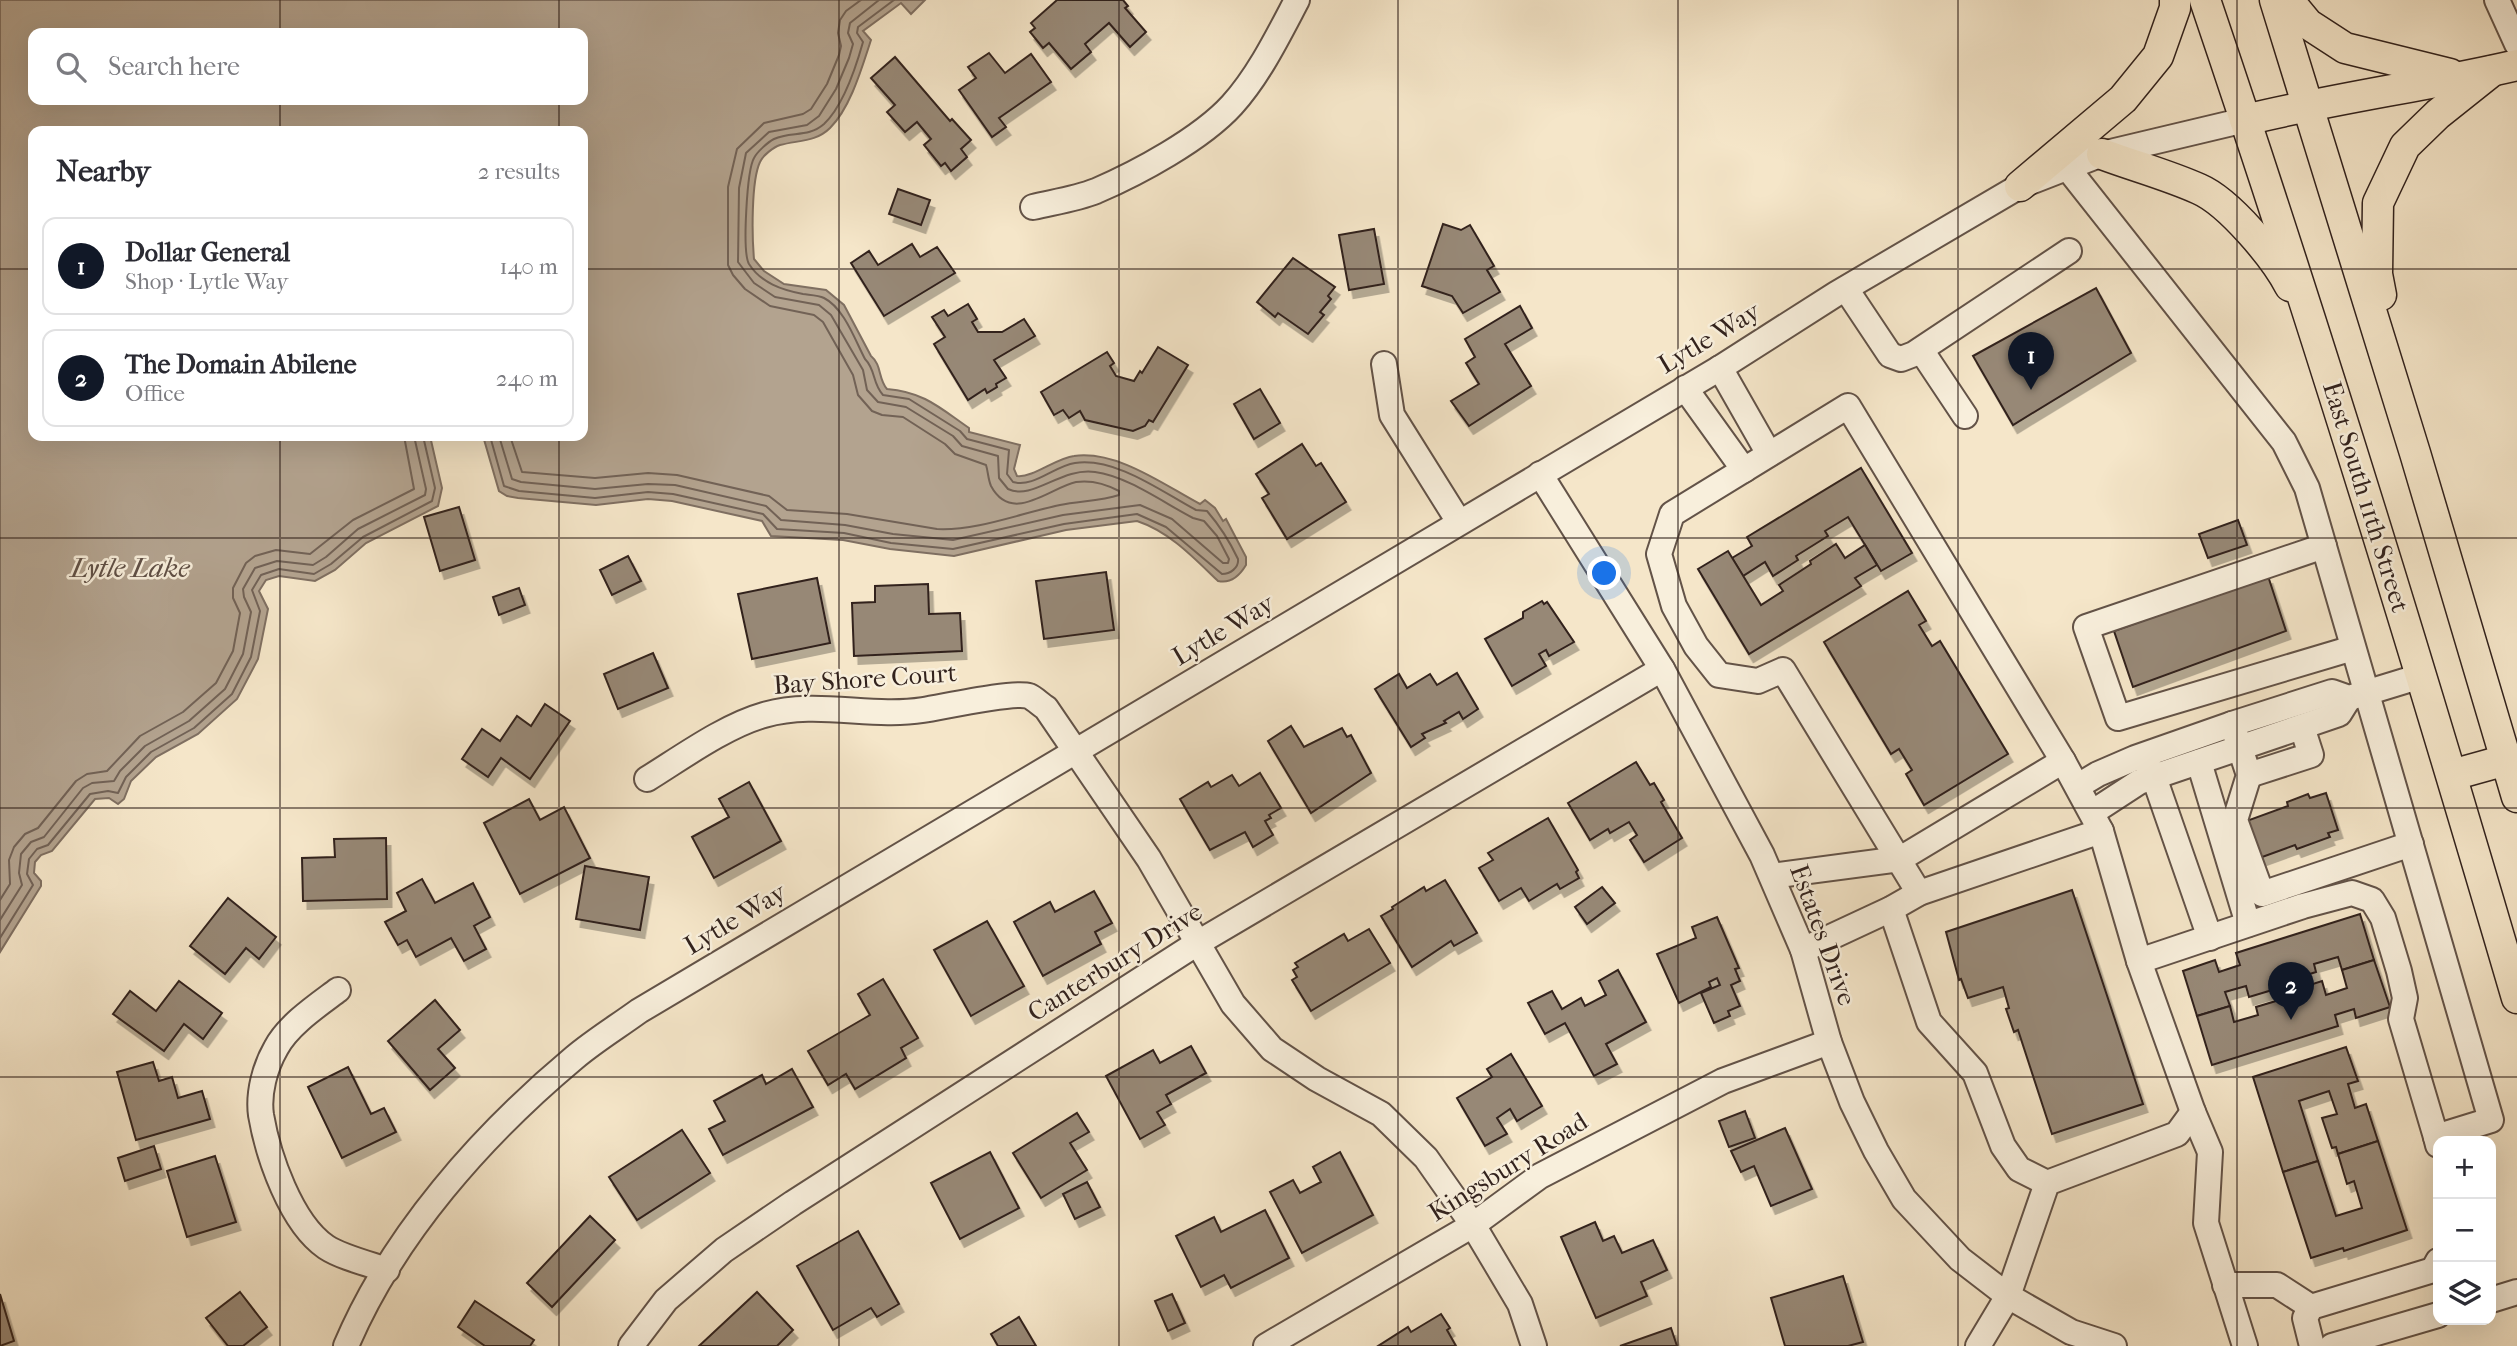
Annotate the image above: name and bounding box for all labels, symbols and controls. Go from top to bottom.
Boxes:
search box [28,28,588,105]
icon: search [52,48,90,86]
text: Search here [108,51,240,82]
text: Nearby [56,154,151,189]
text: 2 results [478,158,560,185]
text: Dollar General [125,237,290,268]
text: 1 [77,253,85,280]
text: 140 m [499,253,558,280]
text: Shop · Lytle Way [125,268,288,295]
street label: Lytle Way [1653,295,1766,380]
pin: 1 [2008,332,2054,390]
text: The Domain Abilene [125,349,357,380]
text: 2 [75,365,87,392]
text: 240 m [496,365,558,392]
street label: East South 11th Street [2316,378,2416,617]
text: Office [125,380,185,407]
water label: Lytle Lake [68,551,190,584]
your location [1587,556,1621,590]
street label: Lytle Way [1167,587,1280,672]
street label: Bay Shore Court [772,657,958,701]
street label: Estates Drive [1783,860,1863,1010]
street label: Lytle Way [679,876,792,961]
street label: Canterbury Drive [1022,896,1208,1028]
pin: 2 [2268,962,2314,1020]
street label: Kingsbury Road [1423,1105,1594,1228]
map controls [2433,1136,2496,1325]
button: + [2433,1136,2496,1199]
button: − [2433,1199,2496,1262]
button: layers [2433,1262,2496,1325]

